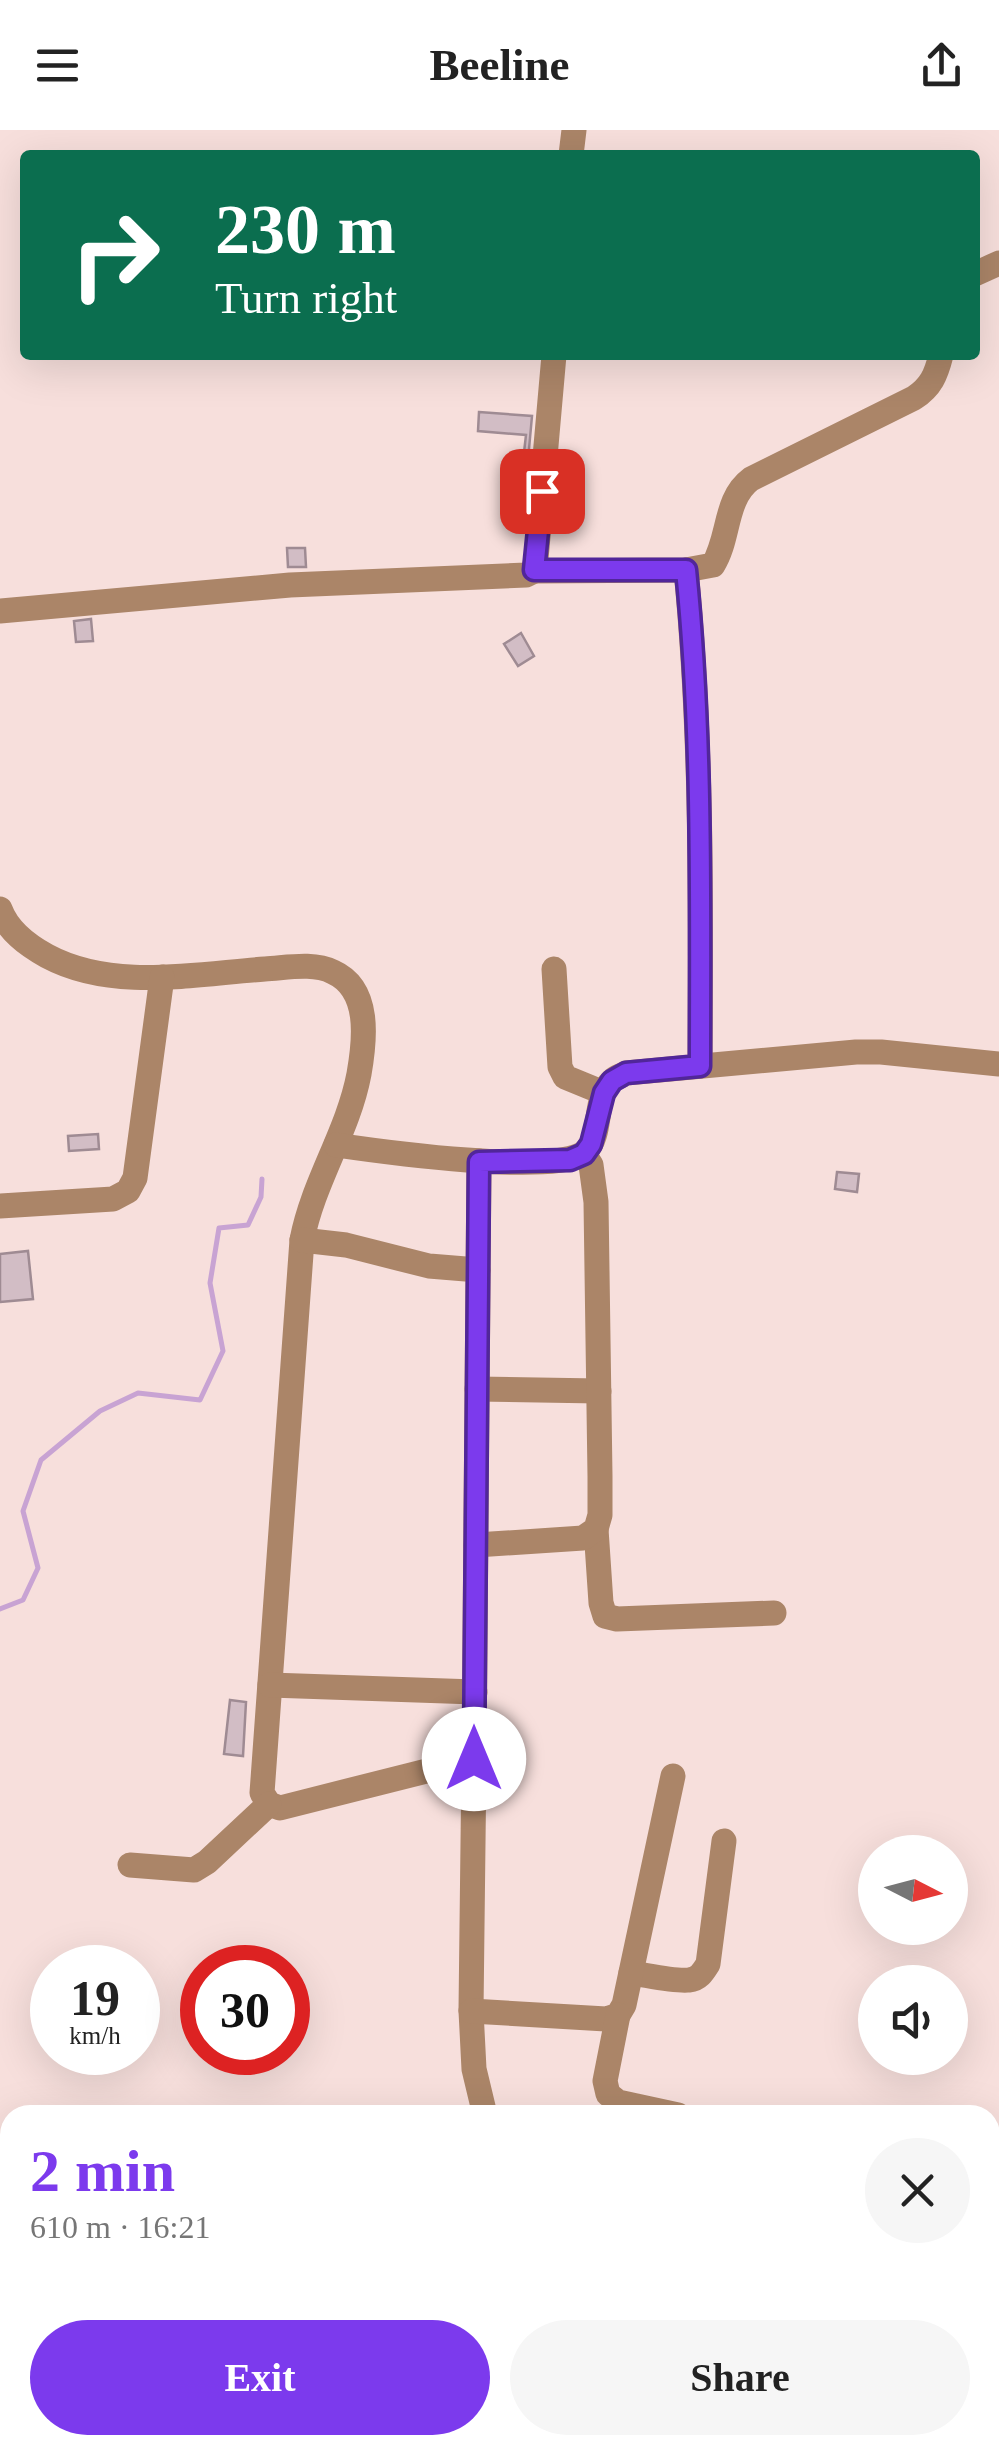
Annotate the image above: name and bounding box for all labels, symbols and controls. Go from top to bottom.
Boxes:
icon: menu [30,38,85,93]
icon: share [914,38,969,93]
text: Beeline [430,40,569,90]
icon: right [50,190,180,320]
text: 230 m [215,191,396,268]
text: Turn right [215,273,397,323]
pin [500,449,585,534]
icon: arrive [515,464,570,519]
position arrow [422,1707,526,1811]
north arrow [858,1835,968,1945]
map controls [858,1835,968,2075]
speed limit sign: 30 [180,1945,310,2075]
button: sound [858,1965,968,2075]
text: 19 [70,1970,120,2026]
text: km/h [69,2022,121,2049]
text: 2 min [30,2138,175,2204]
button: close [865,2138,970,2243]
text: 610 m · 16:21 [30,2209,210,2245]
button: Exit [30,2320,490,2435]
button: Share [510,2320,970,2435]

